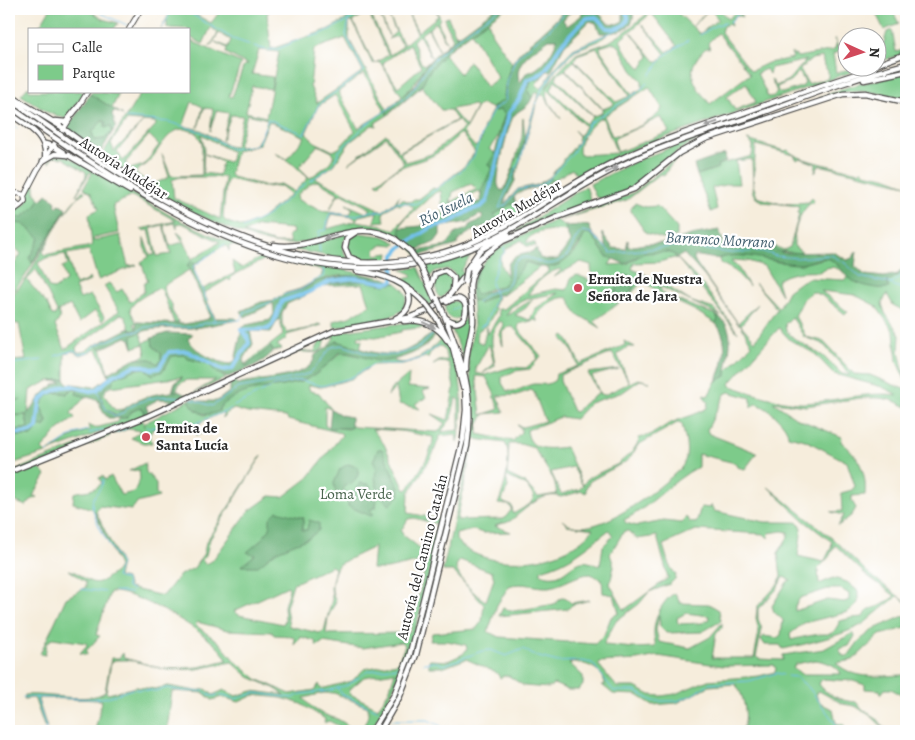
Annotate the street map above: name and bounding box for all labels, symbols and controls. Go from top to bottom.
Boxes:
legend [28,28,190,92]
north arrow [838,28,888,78]
text: Calle [72,37,103,57]
text: N [865,47,884,58]
text: Parque [72,63,115,83]
one-way arrow [703,120,718,128]
street label: Autovía Mudéjar [75,131,172,204]
one-way arrow [605,165,619,173]
street label: Autovía Mudéjar [466,175,565,244]
water label: Río Isuela [415,186,478,232]
water label: Barranco Morrano [665,226,775,254]
one-way arrow [322,233,337,241]
place label: Ermita de Nuestra Señora de Jara [588,269,703,306]
marker: Ermita de Nuestra Señora de Jara [572,282,584,294]
one-way arrow [422,321,436,329]
place label: Ermita de Santa Lucía [156,418,229,455]
marker: Ermita de Santa Lucía [140,431,152,443]
street label: Autovía del Camino Catalán [391,472,452,643]
park label: Loma Verde [320,484,393,504]

